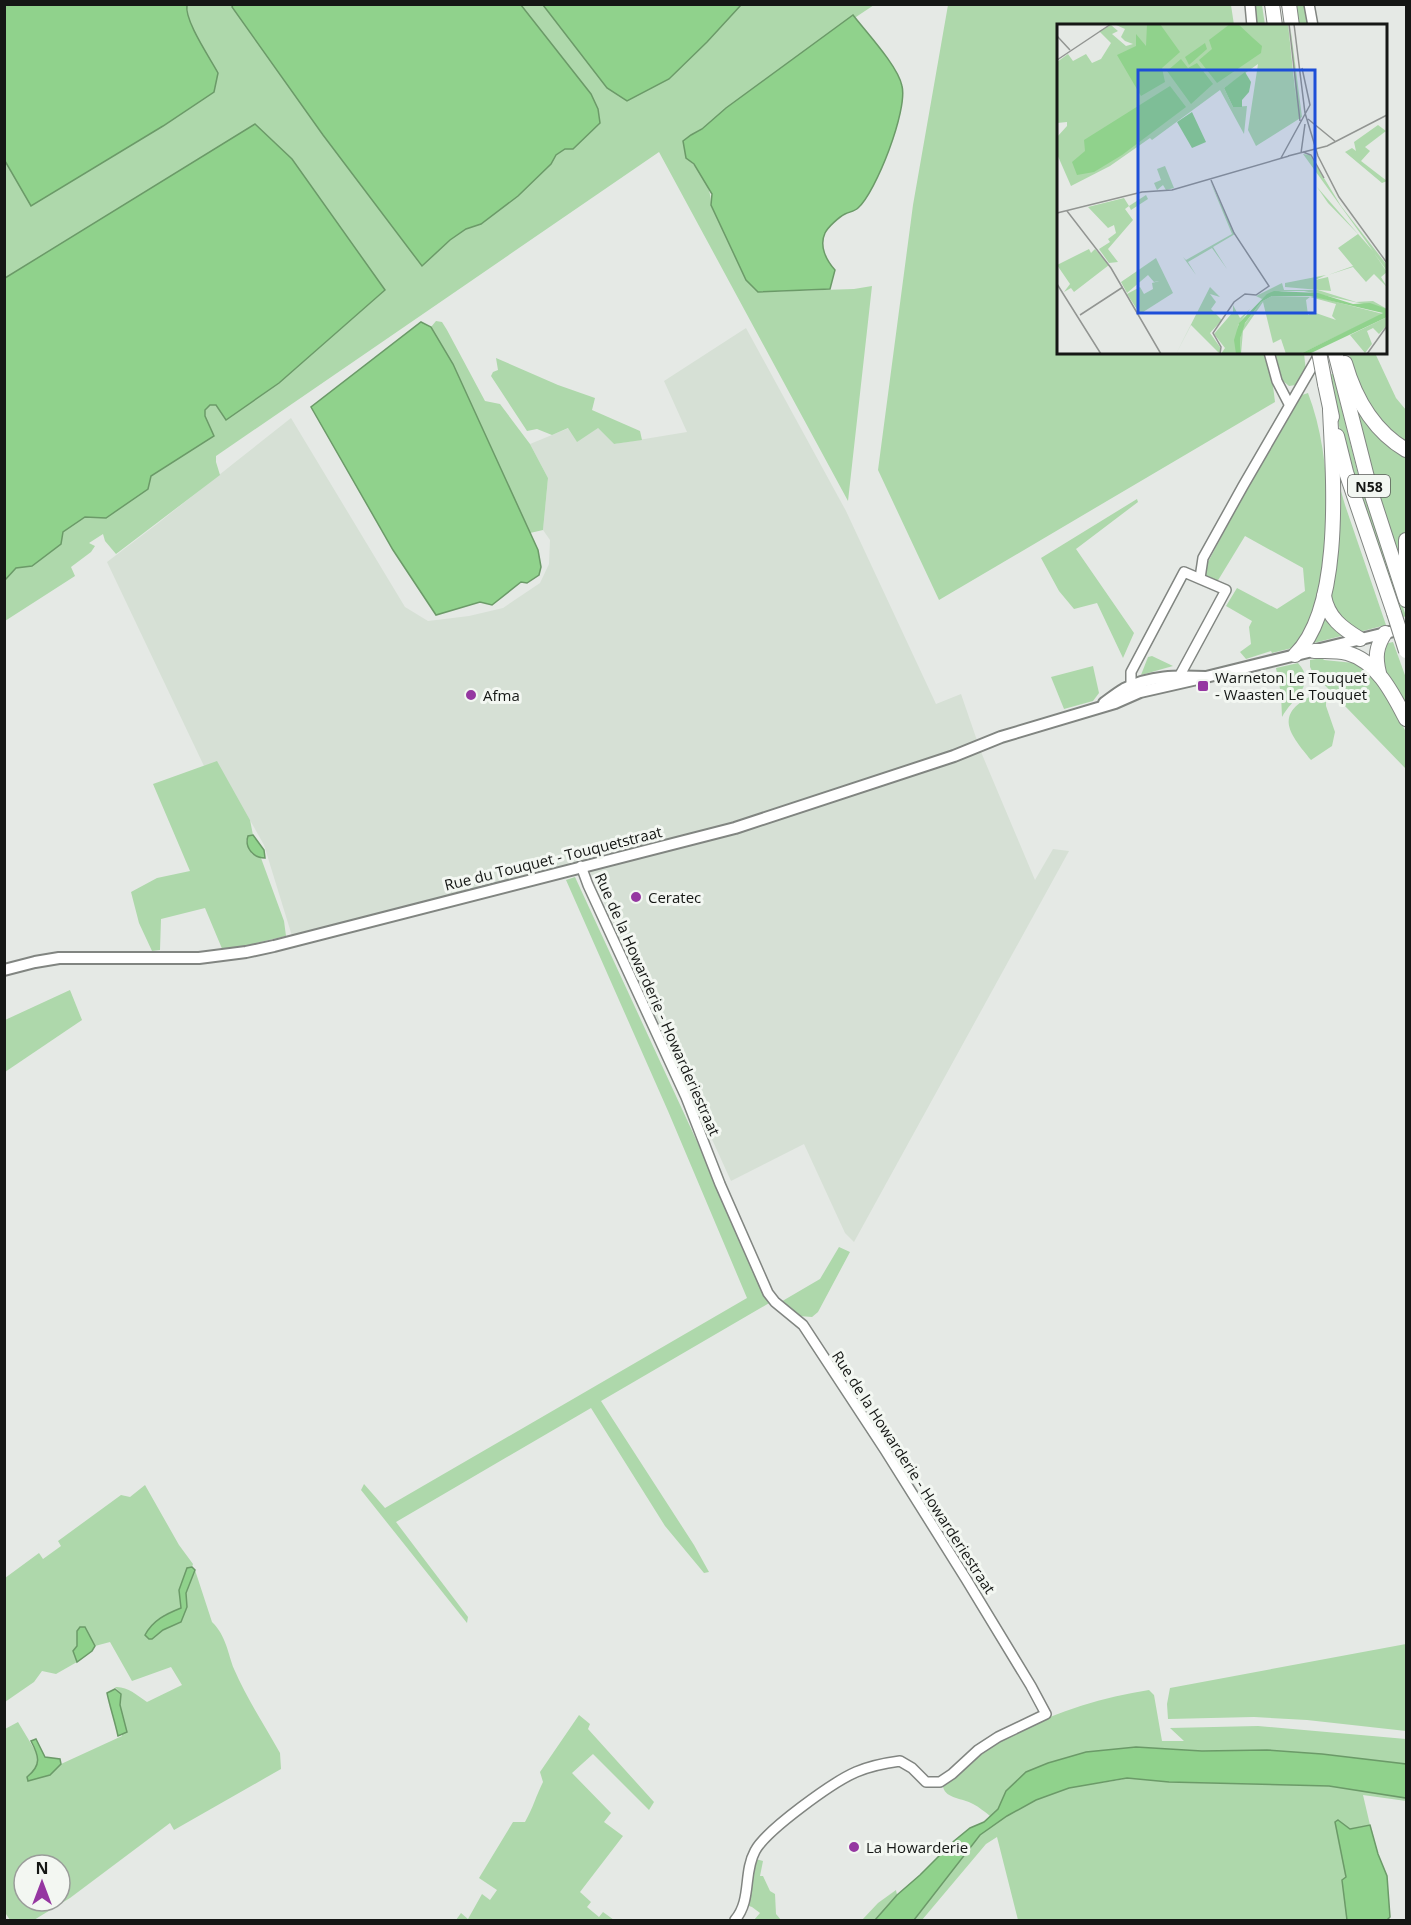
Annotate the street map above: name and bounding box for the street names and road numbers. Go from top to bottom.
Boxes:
road number: N58 [1348,475,1390,497]
street label: Rue du Touquet - Touquetstraat [442,821,664,895]
street label: Rue de la Howarderie - Howarderiestraat [591,869,725,1139]
street label: Rue de la Howarderie - Howarderiestraat [828,1347,1000,1597]

